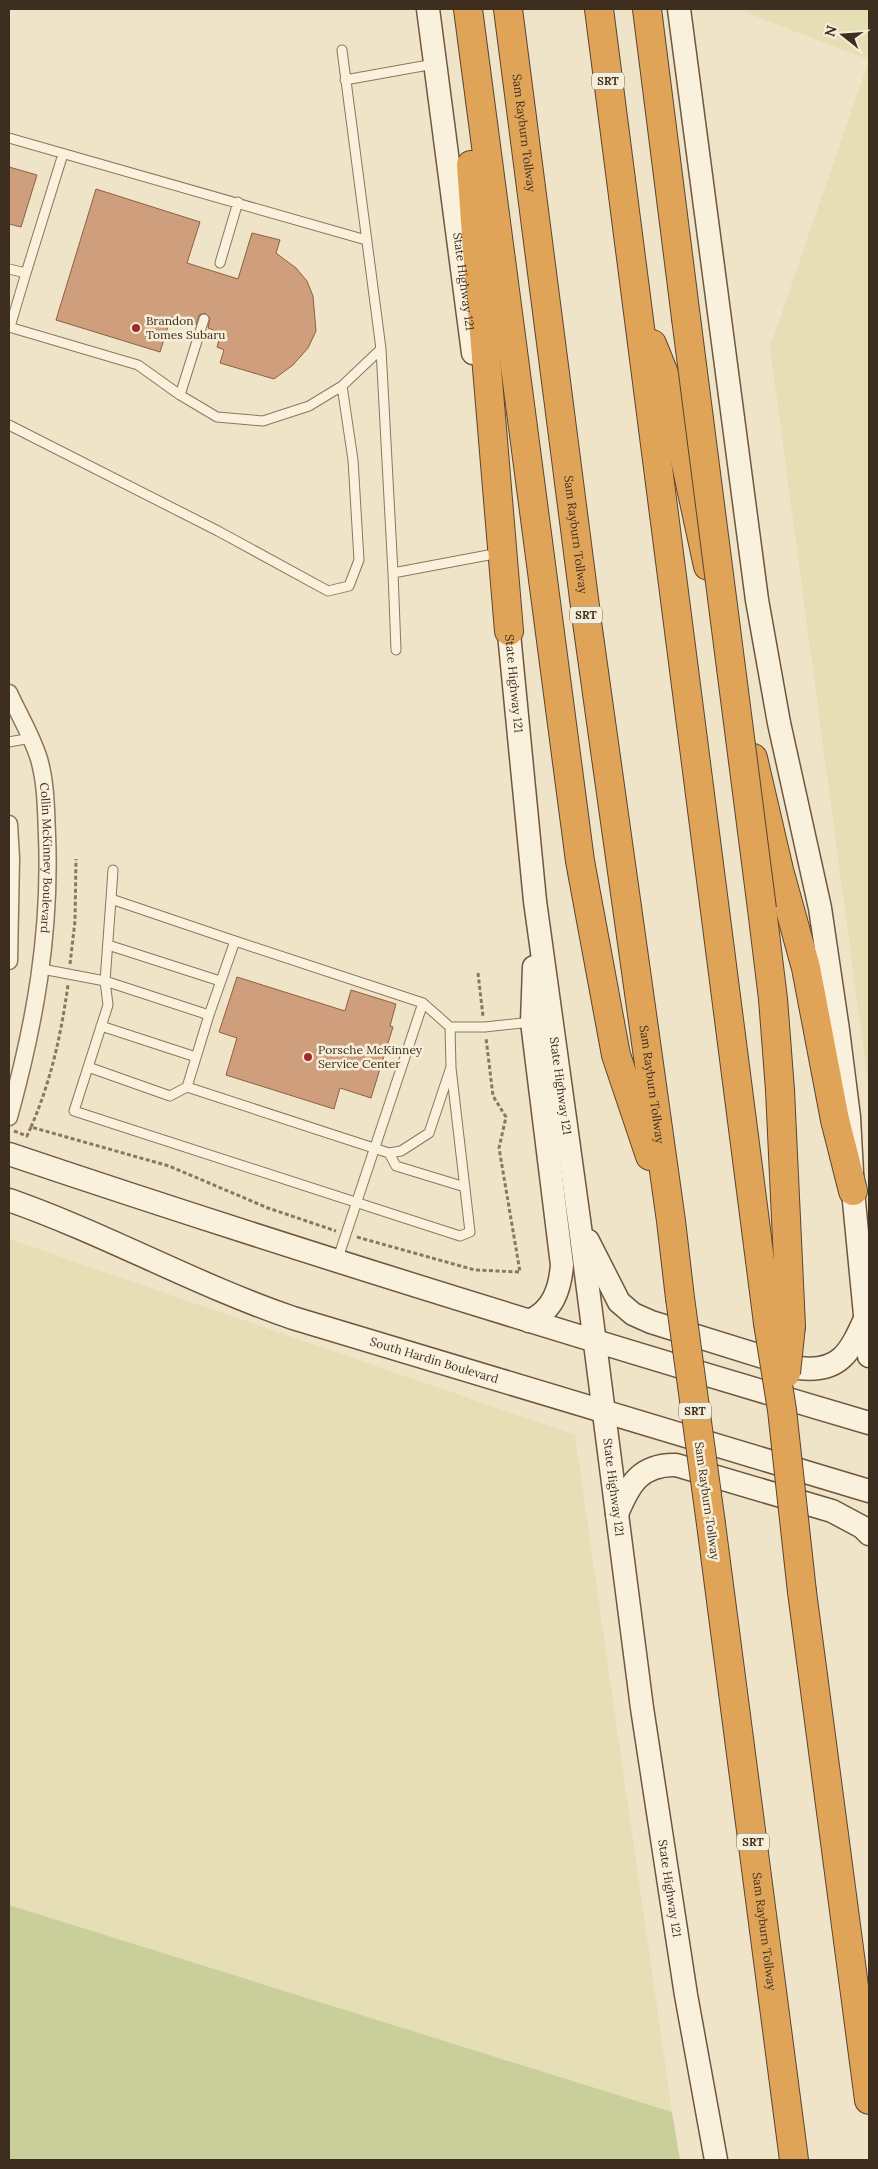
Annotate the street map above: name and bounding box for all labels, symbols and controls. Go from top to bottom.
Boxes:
north arrow [818,10,868,60]
text: N [820,23,841,39]
road number: SRT [592,72,624,90]
street label: Sam Rayburn Tollway [509,73,540,194]
street label: State Highway 121 [450,232,478,332]
place label: Brandon Tomes Subaru [146,313,226,342]
marker: Brandon Tomes Subaru [130,322,142,334]
street label: Sam Rayburn Tollway [561,475,591,595]
road number: SRT [570,606,602,624]
street label: State Highway 121 [502,634,527,734]
street label: Collin McKinney Boulevard [37,782,56,934]
street label: Sam Rayburn Tollway [637,1024,668,1145]
street label: State Highway 121 [547,1036,575,1136]
place label: Porsche McKinney Service Center [318,1042,423,1071]
marker: Porsche McKinney Service Center [302,1051,314,1063]
street label: South Hardin Boulevard [368,1334,500,1386]
road number: SRT [679,1402,711,1420]
street label: State Highway 121 [600,1437,628,1537]
street label: Sam Rayburn Tollway [692,1441,723,1562]
road number: SRT [737,1834,769,1850]
street label: State Highway 121 [655,1838,685,1938]
street label: Sam Rayburn Tollway [750,1871,780,1992]

